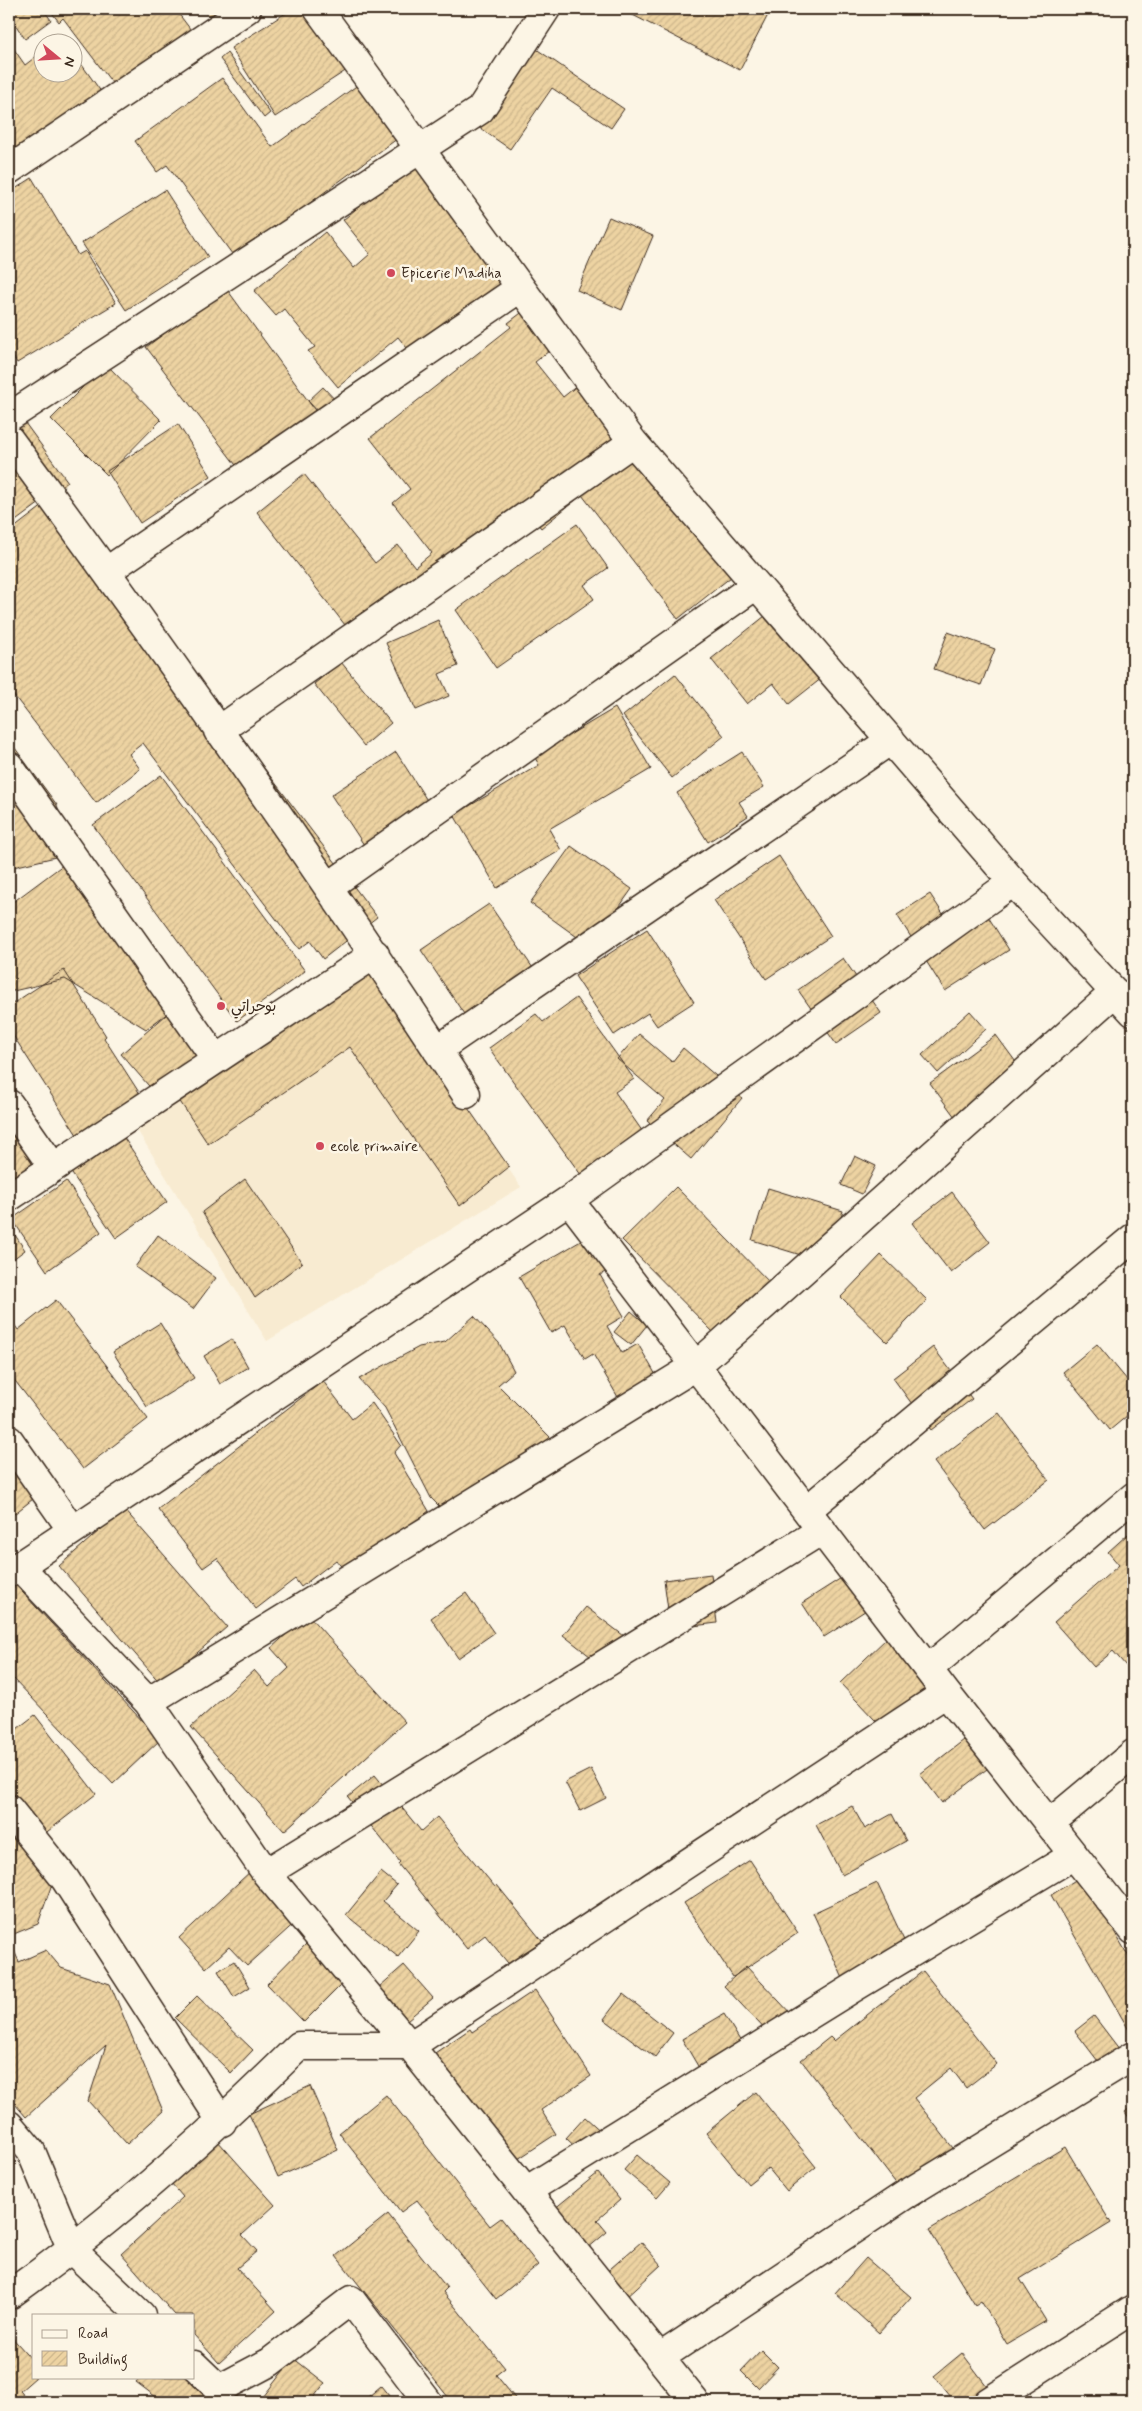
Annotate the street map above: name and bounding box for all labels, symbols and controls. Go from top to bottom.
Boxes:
north arrow [32,32,82,82]
text: N [59,54,79,69]
place label: Epicerie Madiha [401,264,502,284]
marker: Epicerie Madiha [385,267,397,279]
place label: بوحراتي [231,997,276,1019]
marker: بوحراتي [215,1000,227,1012]
place label: ecole primaire [330,1137,418,1157]
marker: ecole primaire [314,1140,326,1152]
legend [32,2314,195,2378]
text: Road [78,2324,108,2344]
text: Building [78,2350,128,2371]

